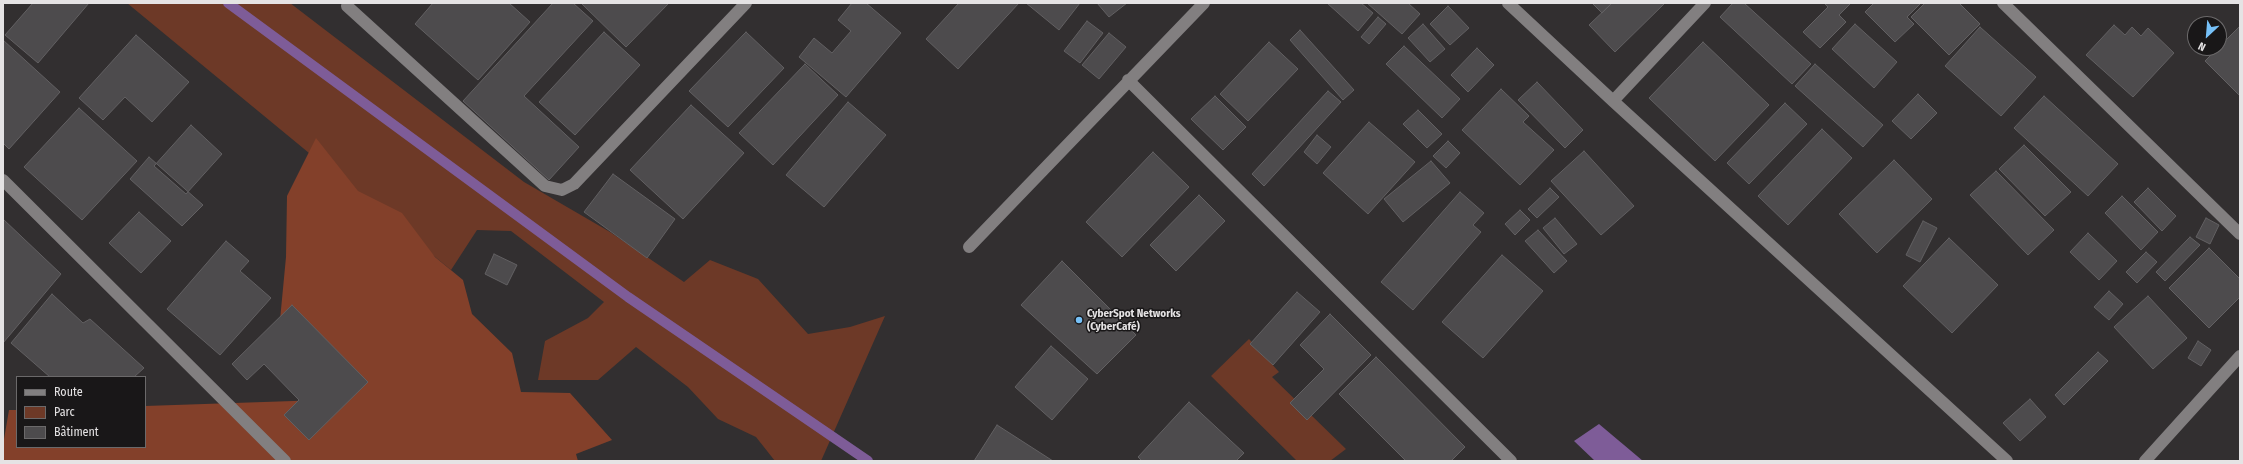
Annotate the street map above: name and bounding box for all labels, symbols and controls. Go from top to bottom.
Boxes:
north arrow [2187,16,2227,56]
text: N [2196,39,2208,54]
place label: CyberSpot Networks (CyberCafé) [1087,307,1181,333]
marker: CyberSpot Networks (CyberCafé) [1074,315,1084,325]
legend [16,376,146,448]
text: Route [54,385,83,399]
text: Parc [54,405,75,419]
text: Bâtiment [54,425,99,439]

